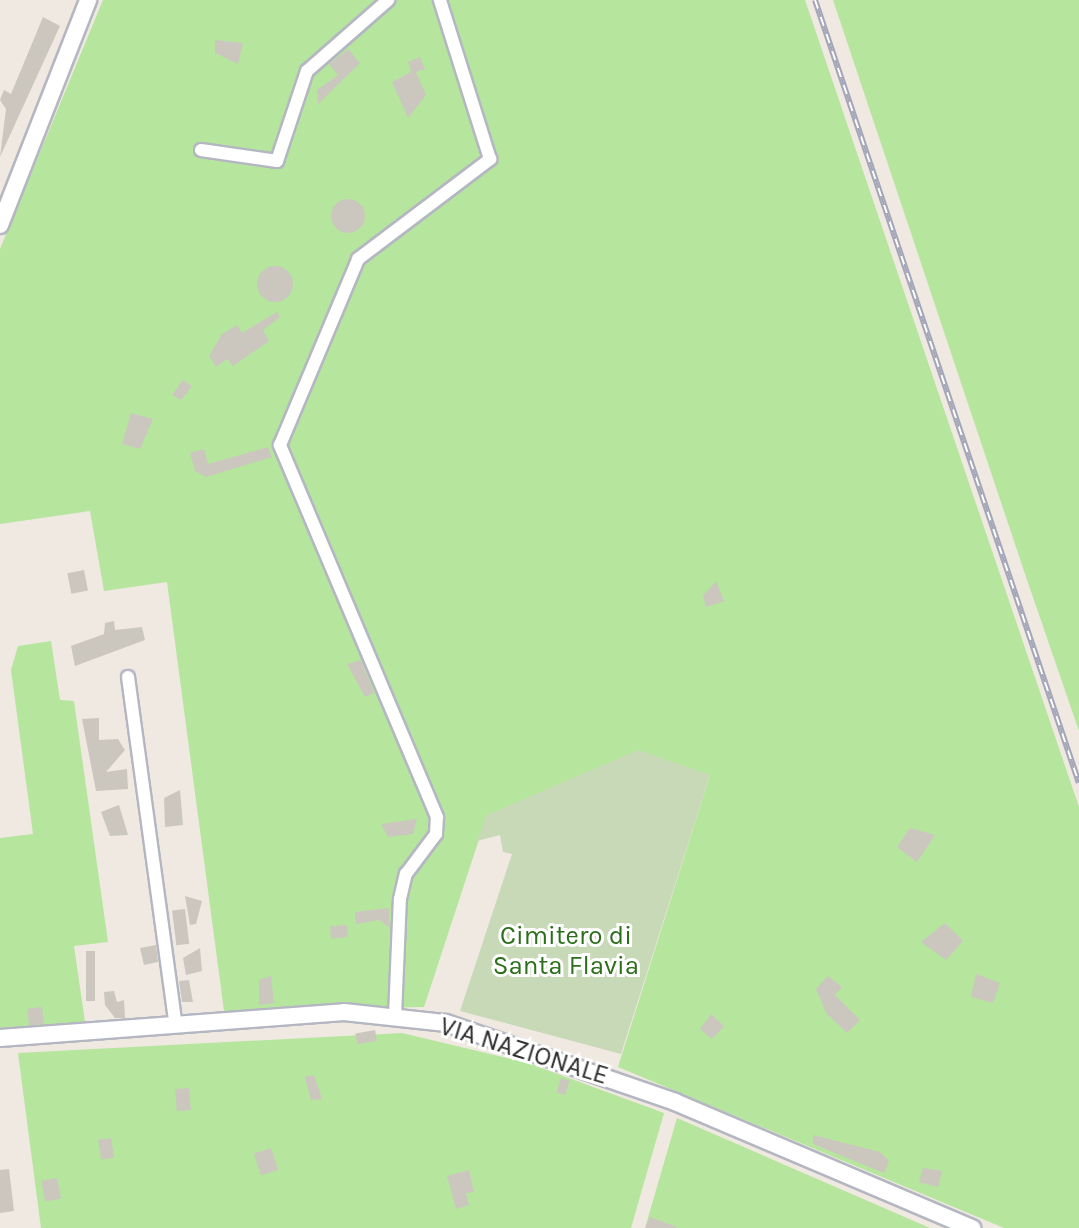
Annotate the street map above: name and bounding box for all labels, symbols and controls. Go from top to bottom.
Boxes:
park label: Cimitero di Santa Flavia [493,920,639,982]
street label: VIA NAZIONALE [436,1011,612,1091]

